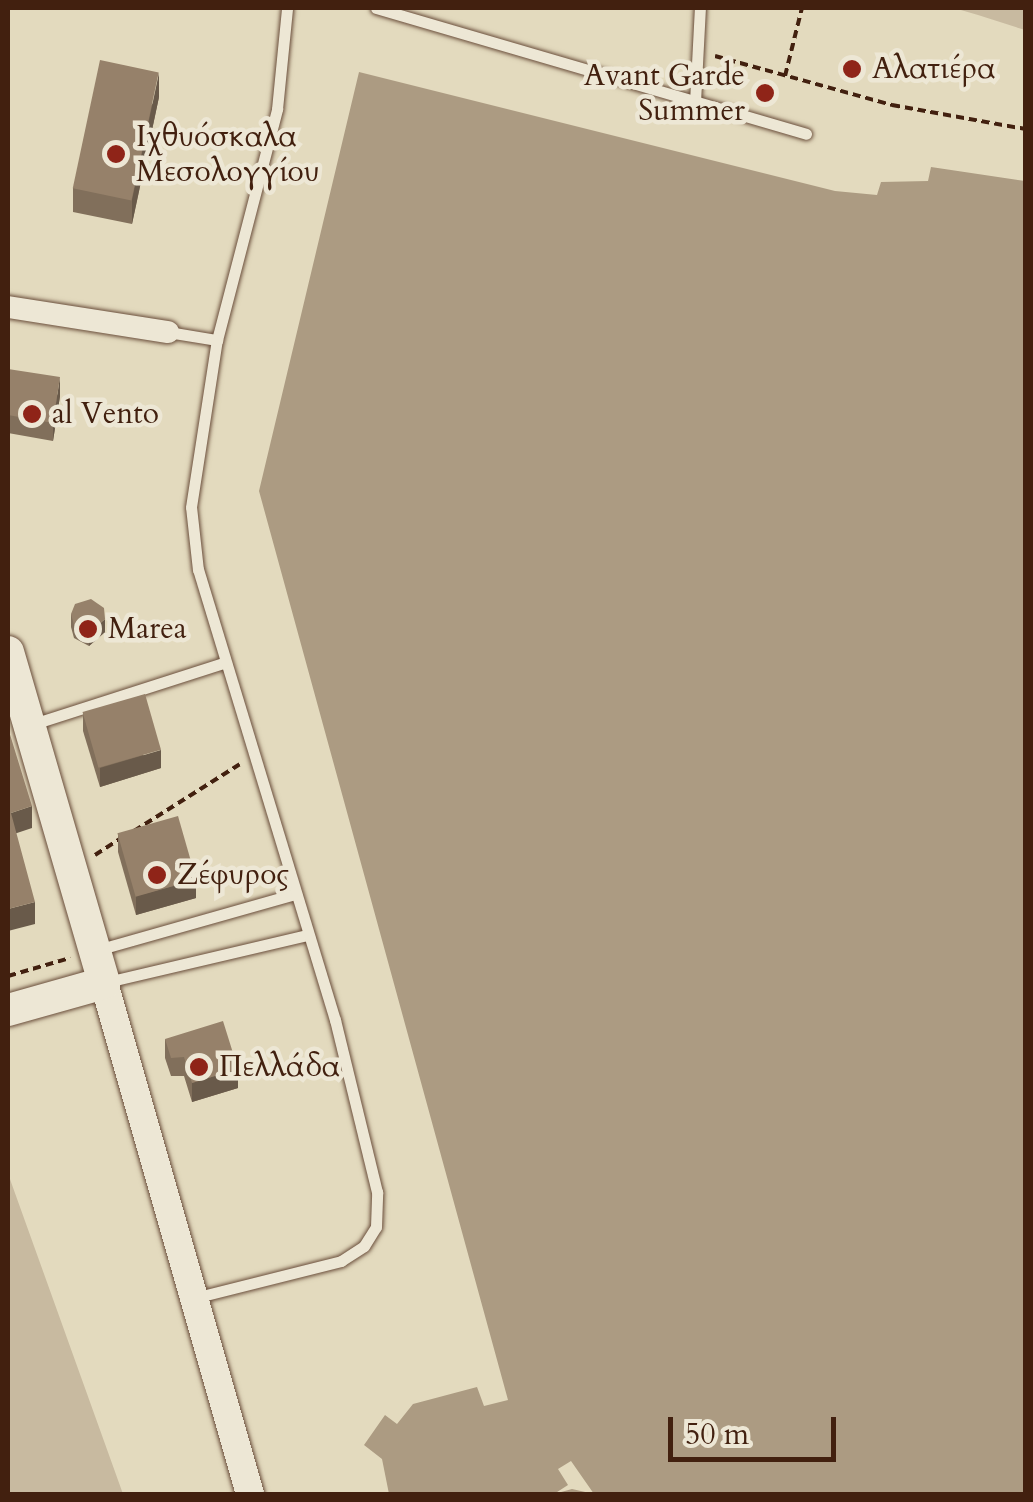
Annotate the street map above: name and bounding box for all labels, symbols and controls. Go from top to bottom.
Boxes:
place label: Αλατιέρα [872,51,995,87]
place label: Avant Garde Summer [584,58,745,128]
marker: Αλατιέρα [841,58,863,80]
marker: Avant Garde Summer [754,82,776,104]
place label: Ιχθυόσκαλα Μεσολογγίου [136,119,319,190]
marker: Ιχθυόσκαλα Μεσολογγίου [105,143,127,165]
place label: al Vento [52,396,159,432]
marker: al Vento [21,403,43,425]
place label: Marea [108,611,187,647]
marker: Marea [77,618,99,640]
place label: Ζέφυρος [177,857,289,893]
marker: Ζέφυρος [146,864,168,886]
place label: Πελλάδα [219,1049,340,1085]
marker: Πελλάδα [188,1056,210,1078]
scale bar [673,1397,840,1459]
text: 50 m [685,1414,749,1455]

